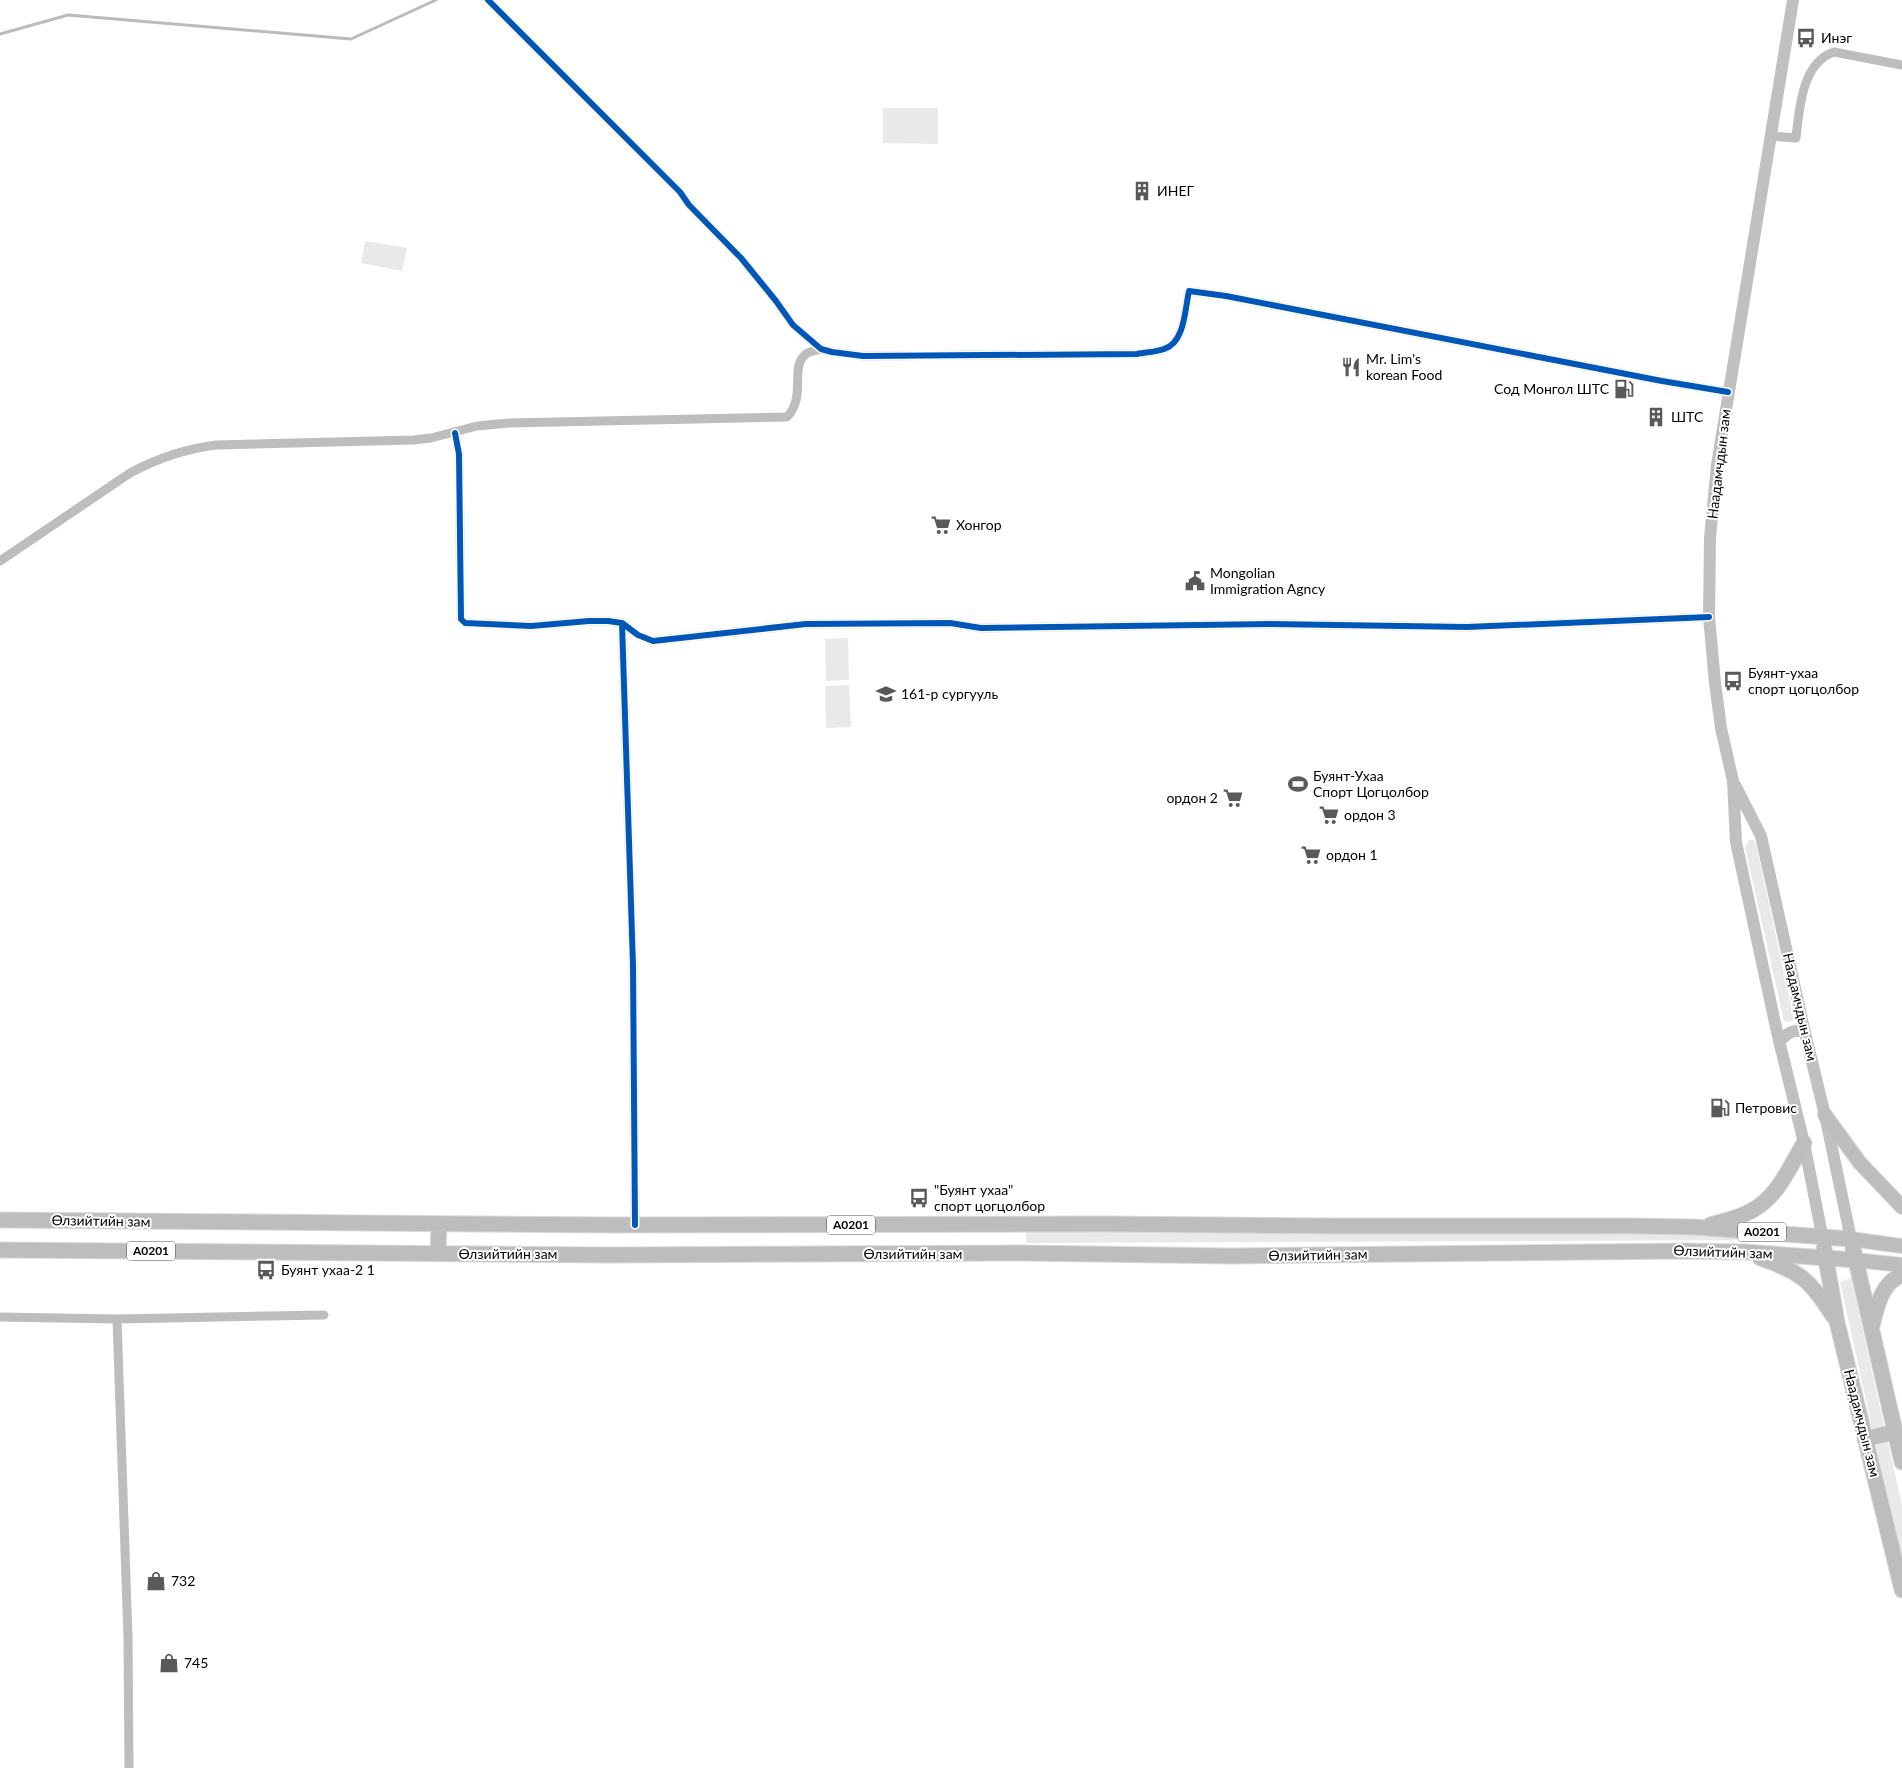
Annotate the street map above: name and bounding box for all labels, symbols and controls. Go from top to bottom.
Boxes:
bus stop icon: Инэг [1795,27,1817,49]
place label: Инэг [1821,29,1852,46]
building icon: ИНЕГ [1131,180,1153,202]
place label: ИНЕГ [1157,182,1194,199]
place label: Mr. Lim's korean Food [1366,350,1442,383]
restaurant icon: Mr. Lim's korean Food [1340,356,1362,378]
fuel station icon: Сод Монгол ШТС [1613,378,1635,400]
place label: Сод Монгол ШТС [1494,380,1610,397]
building icon: ШТС [1645,406,1667,428]
place label: ШТС [1671,408,1704,425]
street label: Наадамчдын зам [1703,408,1734,520]
supermarket icon: Хонгор [930,514,952,536]
place label: Хонгор [956,516,1002,533]
place label: Mongolian Immigration Agncy [1210,564,1326,597]
public building icon: Mongolian Immigration Agncy [1184,570,1206,592]
place label: Буянт-ухаа спорт цогцолбор [1748,664,1859,697]
bus stop icon: Буянт-ухаа спорт цогцолбор [1722,670,1744,692]
school or university icon: 161-р сургууль [875,683,897,705]
place label: 161-р сургууль [901,685,998,702]
place label: Буянт-Ухаа Спорт Цогцолбор [1313,767,1429,800]
sports icon: Буянт-Ухаа Спорт Цогцолбор [1287,773,1309,795]
supermarket icon: ордон 2 [1222,787,1244,809]
place label: ордон 2 [1166,789,1218,806]
supermarket icon: ордон 3 [1318,804,1340,826]
place label: ордон 3 [1344,806,1396,823]
supermarket icon: ордон 1 [1300,844,1322,866]
place label: ордон 1 [1326,846,1378,863]
street label: Наадамчдын зам [1780,951,1821,1063]
fuel station icon: Петровис [1709,1097,1731,1119]
place label: Петровис [1735,1099,1797,1116]
place label: "Буянт ухаа" спорт цогцолбор [934,1181,1045,1214]
bus stop icon: "Буянт ухаа" спорт цогцолбор [908,1187,930,1209]
street label: Өлзийтийн зам [51,1211,151,1230]
road number: A0201 [827,1216,875,1234]
road number: A0201 [1738,1222,1786,1242]
street label: Өлзийтийн зам [1673,1241,1773,1262]
road number: A0201 [127,1242,175,1260]
street label: Өлзийтийн зам [459,1245,557,1262]
street label: Өлзийтийн зам [864,1245,962,1262]
street label: Өлзийтийн зам [1268,1245,1368,1264]
bus stop icon: Буянт ухаа-2 1 [255,1259,277,1281]
place label: Буянт ухаа-2 1 [281,1261,375,1278]
street label: Наадамчдын зам [1841,1367,1884,1479]
shop icon: 732 [145,1570,167,1592]
place label: 732 [171,1572,195,1589]
shop icon: 745 [158,1652,180,1674]
place label: 745 [184,1654,208,1671]

